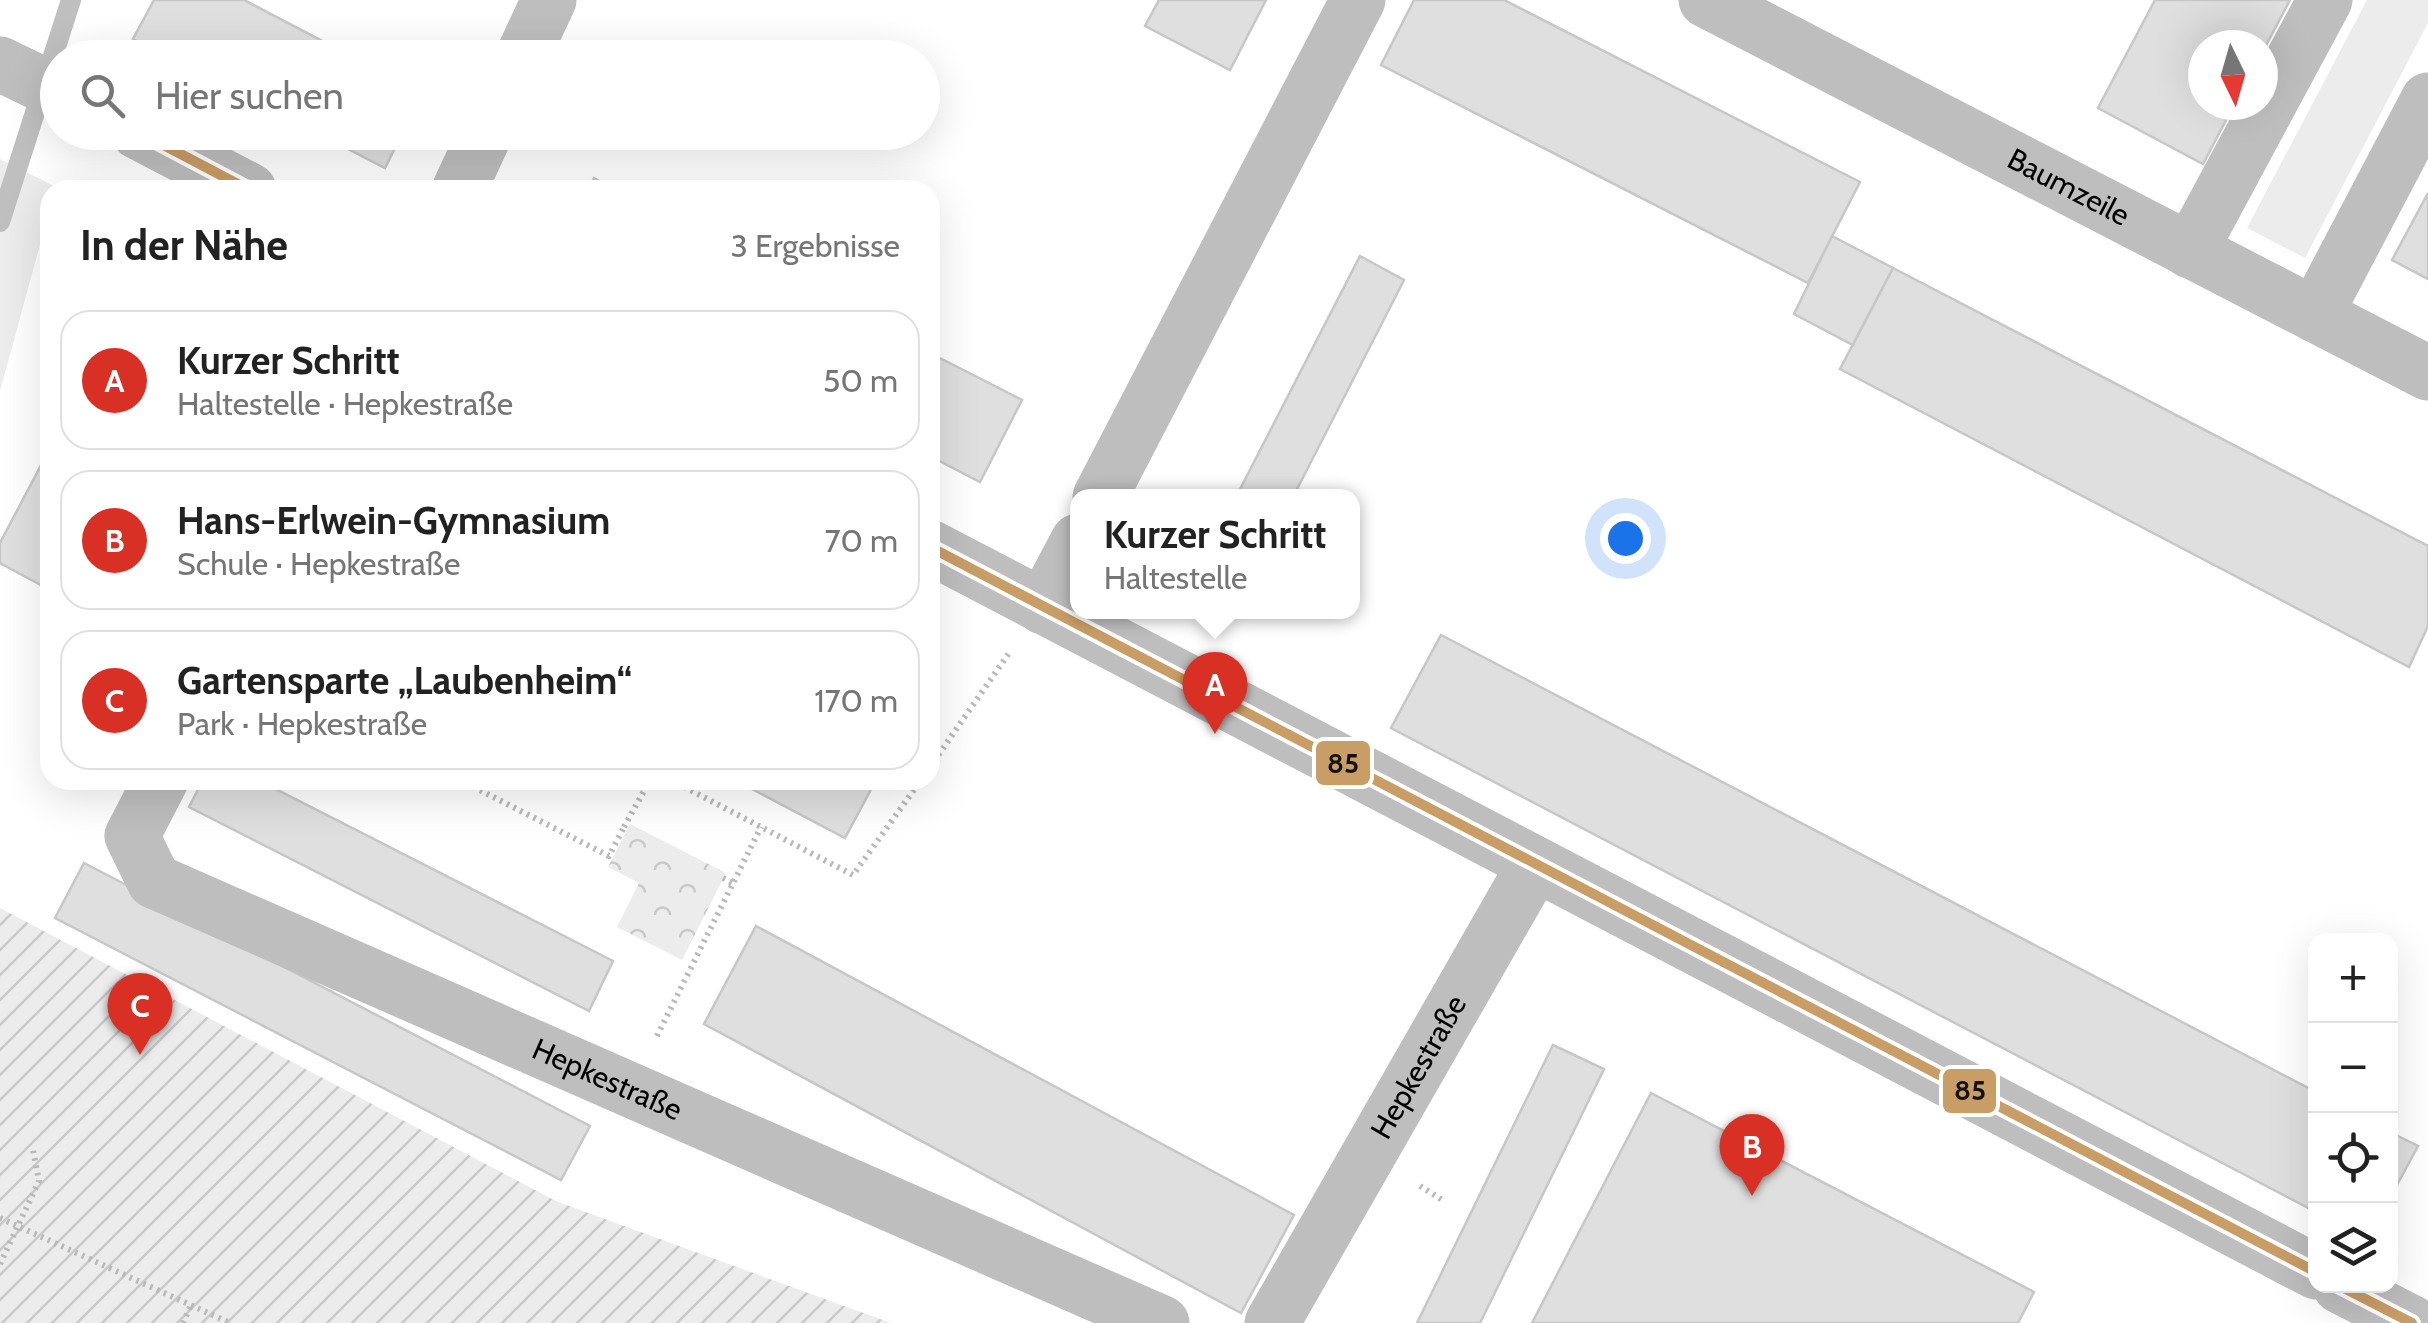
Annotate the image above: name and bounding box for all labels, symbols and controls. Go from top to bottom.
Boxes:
north arrow [2188,30,2278,120]
search box [40,40,940,150]
icon: search [75,68,130,123]
text: Hier suchen [155,72,344,119]
street label: Baumzeile [2001,140,2136,234]
text: In der Nähe [80,219,288,271]
text: 3 Ergebnisse [730,226,900,265]
text: Kurzer Schritt [177,337,400,384]
text: A [104,361,125,400]
text: 50 m [823,361,898,400]
text: Haltestelle · Hepkestraße [177,384,513,423]
popup [1070,489,1360,619]
text: Hans-Erlwein-Gymnasium [177,497,610,544]
text: Kurzer Schritt [1104,511,1326,558]
your location [1600,513,1651,564]
text: B [104,521,125,560]
text: 70 m [825,521,898,560]
text: Schule · Hepkestraße [177,544,460,583]
text: Haltestelle [1104,558,1247,597]
pin: A [1182,652,1248,734]
text: Gartensparte „Laubenheim“ [177,657,632,704]
text: C [105,681,124,720]
text: 170 m [814,681,898,720]
text: Park · Hepkestraße [177,704,427,743]
line badge: 85 [1314,739,1372,787]
text: 85 [1327,746,1359,780]
map controls [2308,933,2398,1293]
button: + [2308,933,2398,1023]
pin: C [108,972,172,1055]
street label: Hepkestraße [1362,988,1474,1145]
button: − [2308,1023,2398,1113]
street label: Hepkestraße [527,1030,688,1128]
line badge: 85 [1941,1067,1998,1115]
text: 85 [1954,1073,1986,1107]
button: locate [2308,1113,2398,1203]
pin: B [1720,1114,1784,1196]
button: layers [2308,1203,2398,1293]

